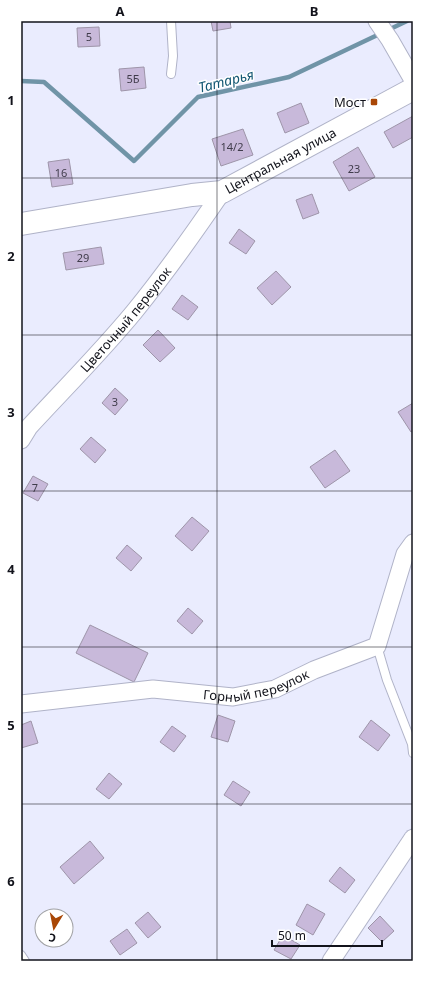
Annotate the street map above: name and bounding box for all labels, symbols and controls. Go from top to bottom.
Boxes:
text: A [116,2,125,20]
text: B [310,2,318,20]
house number: 5 [86,29,92,44]
water label: Татарья [196,64,256,97]
house number: 5Б [126,71,140,86]
text: 1 [7,91,15,109]
place label: Мост [334,93,366,111]
marker: Мост [369,97,379,107]
street label: Центральная улица [222,123,339,198]
house number: 14/2 [221,139,243,154]
house number: 23 [348,161,360,176]
house number: 16 [55,165,67,180]
text: 2 [7,247,15,265]
house number: 29 [77,250,89,265]
street label: Цветочный переулок [76,263,175,376]
house number: 3 [112,394,118,409]
text: 3 [7,403,15,421]
house number: 7 [32,480,38,495]
text: 4 [7,560,15,578]
street label: Горный переулок [202,665,312,706]
text: 5 [7,716,15,734]
text: 6 [7,872,15,890]
north arrow [34,908,74,948]
scale bar [272,922,382,948]
text: 50 m [278,927,306,944]
text: С [47,930,57,946]

